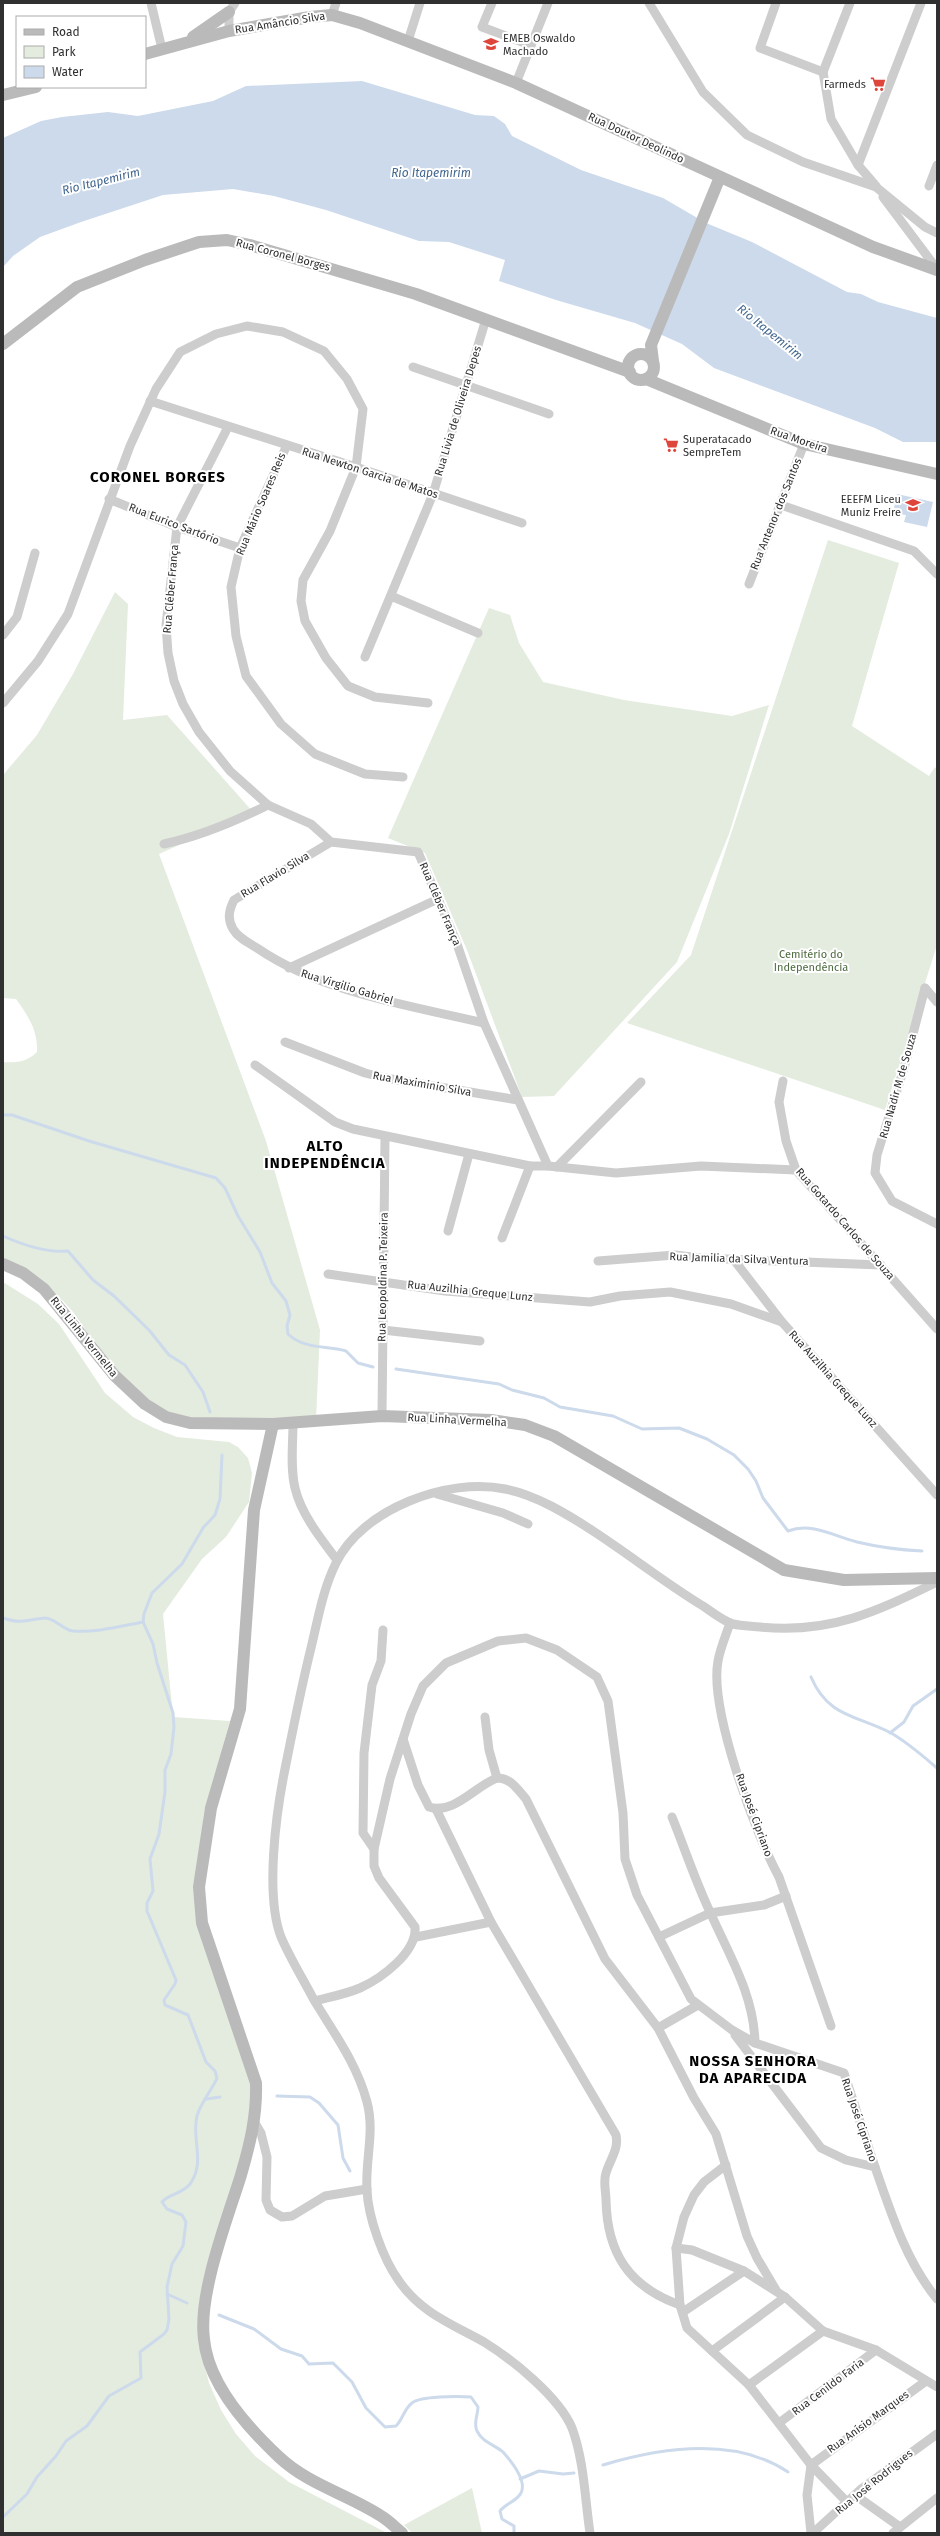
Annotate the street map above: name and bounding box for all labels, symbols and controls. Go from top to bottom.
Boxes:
street label: Rua Amâncio Silva [234,9,326,37]
legend [16,16,146,88]
text: Road [52,25,80,39]
place label: EMEB Oswaldo Machado [503,32,575,58]
school or university icon: EMEB Oswaldo Machado [482,35,500,53]
text: Park [52,45,76,59]
text: Water [52,65,84,79]
supermarket icon: Farmeds [869,75,887,93]
place label: Farmeds [824,78,866,91]
street label: Rua Doutor Deolindo [586,110,686,166]
water label: Rio Itapemirim [61,165,141,197]
water label: Rio Itapemirim [391,166,471,180]
street label: Rua Coronel Borges [234,236,332,274]
water label: Rio Itapemirim [735,301,805,363]
street label: Rua Livia de Oliveira Depes [432,344,484,478]
street label: Rua Moreira [769,424,829,456]
place label: Superatacado SempreTem [683,433,752,459]
supermarket icon: Superatacado SempreTem [662,436,680,454]
street label: Rua Newton Garcia de Matos [300,445,440,501]
street label: Rua Mário Soares Reis [233,451,289,557]
street label: Rua Antenor dos Santos [748,456,804,572]
district label: CORONEL BORGES [90,468,226,486]
place label: EEEFM Liceu Muniz Freire [841,493,901,519]
school or university icon: EEEFM Liceu Muniz Freire [904,496,922,514]
street label: Rua Eurico Sartório [127,501,221,547]
street label: Rua Cléber França [161,544,181,634]
street label: Rua Flavio Silva [238,849,312,901]
street label: Rua Cléber França [417,860,463,948]
park label: Cemitério do Independência [774,948,848,974]
street label: Rua Virgilio Gabriel [299,967,395,1007]
street label: Rua Nadir M de Souza [877,1032,919,1140]
street label: Rua Maximinio Silva [372,1069,472,1099]
district label: ALTO INDEPENDÊNCIA [264,1137,386,1172]
street label: Rua Gotardo Carlos de Souza [793,1165,897,1283]
street label: Rua Leopoldina P. Teixeira [375,1212,391,1342]
street label: Rua Jamilia da Silva Ventura [669,1250,809,1268]
street label: Rua Auzilhia Greque Lunz [407,1278,533,1304]
street label: Rua Linha Vermelha [48,1294,120,1380]
street label: Rua Auzilhia Greque Lunz [786,1328,880,1430]
street label: Rua Linha Vermelha [407,1411,507,1429]
street label: Rua José Cipriano [733,1772,775,1858]
district label: NOSSA SENHORA DA APARECIDA [689,2052,817,2087]
street label: Rua José Cipriano [839,2076,879,2164]
street label: Rua Cenildo Faria [790,2356,866,2418]
street label: Rua Anísio Marques [825,2388,911,2456]
street label: Rua José Rodrigues [833,2447,915,2517]

